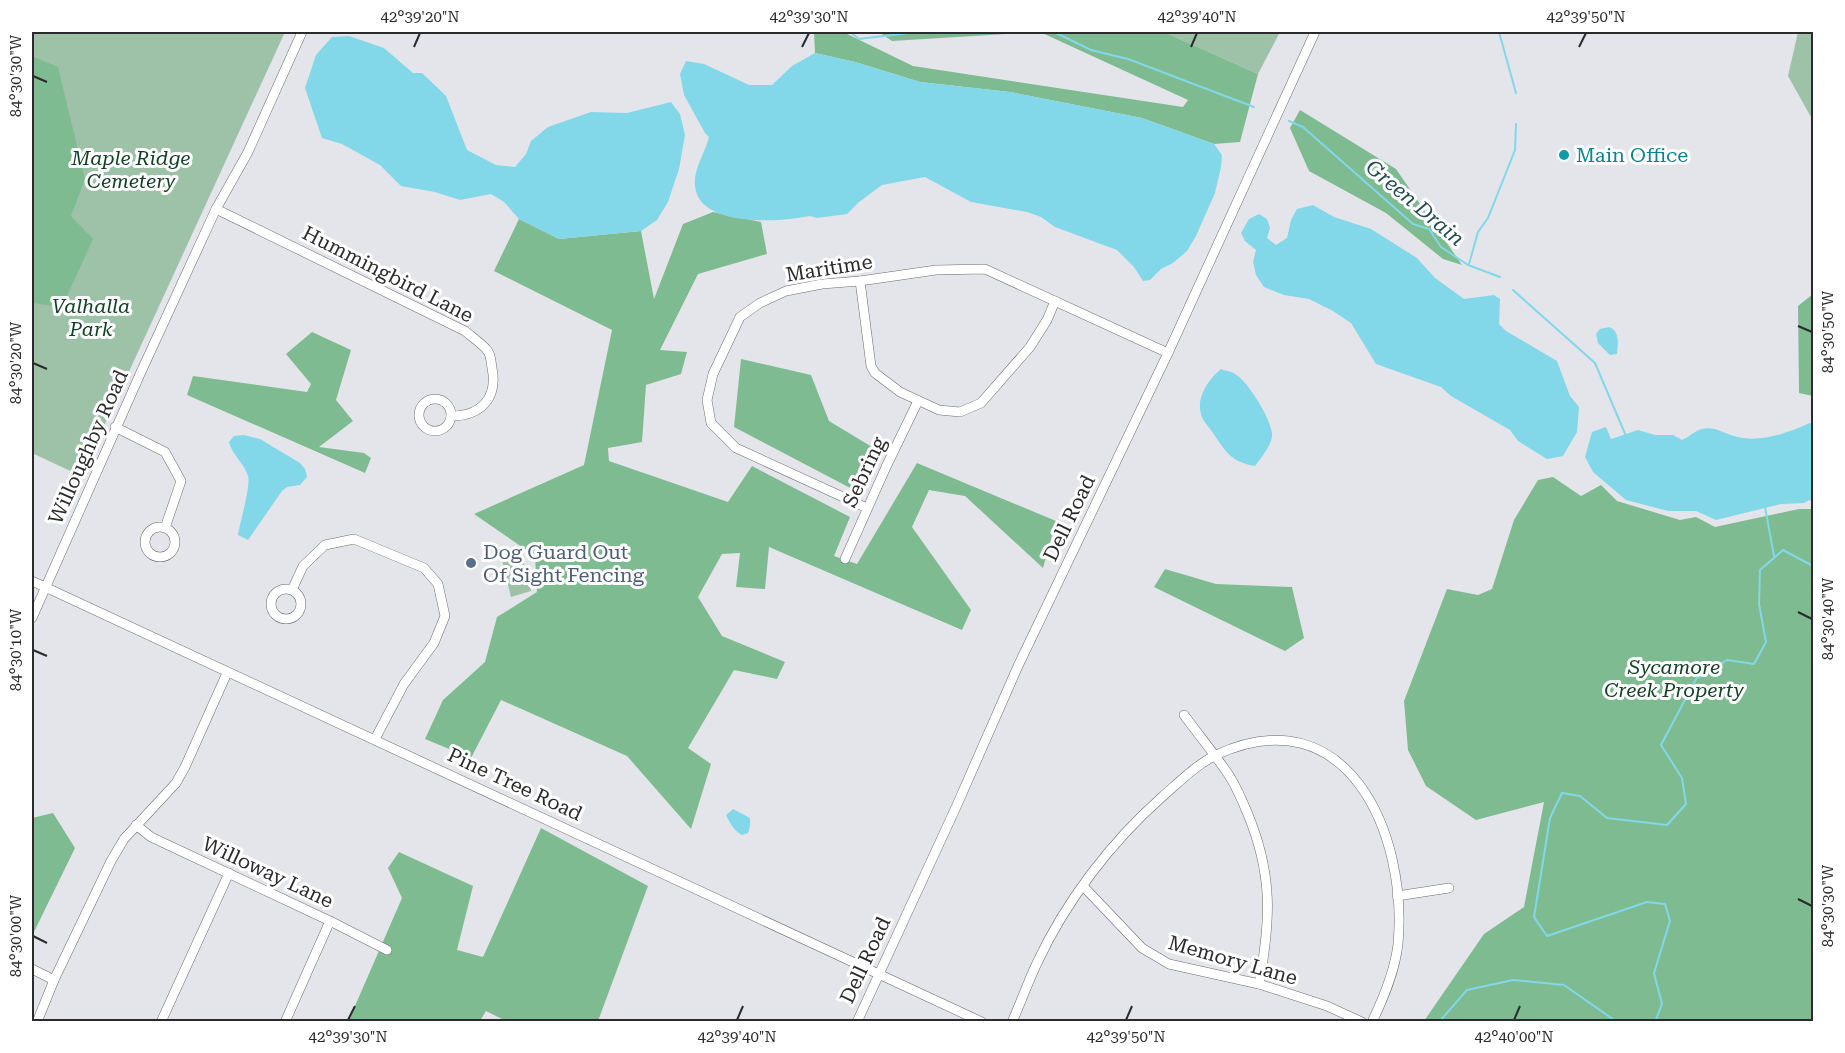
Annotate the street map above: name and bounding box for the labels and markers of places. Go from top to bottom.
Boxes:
place label: Main Office [1576,143,1688,167]
marker: Main Office [1557,148,1571,162]
place label: Dog Guard Out Of Sight Fencing [483,540,645,587]
marker: Dog Guard Out Of Sight Fencing [464,556,478,570]

